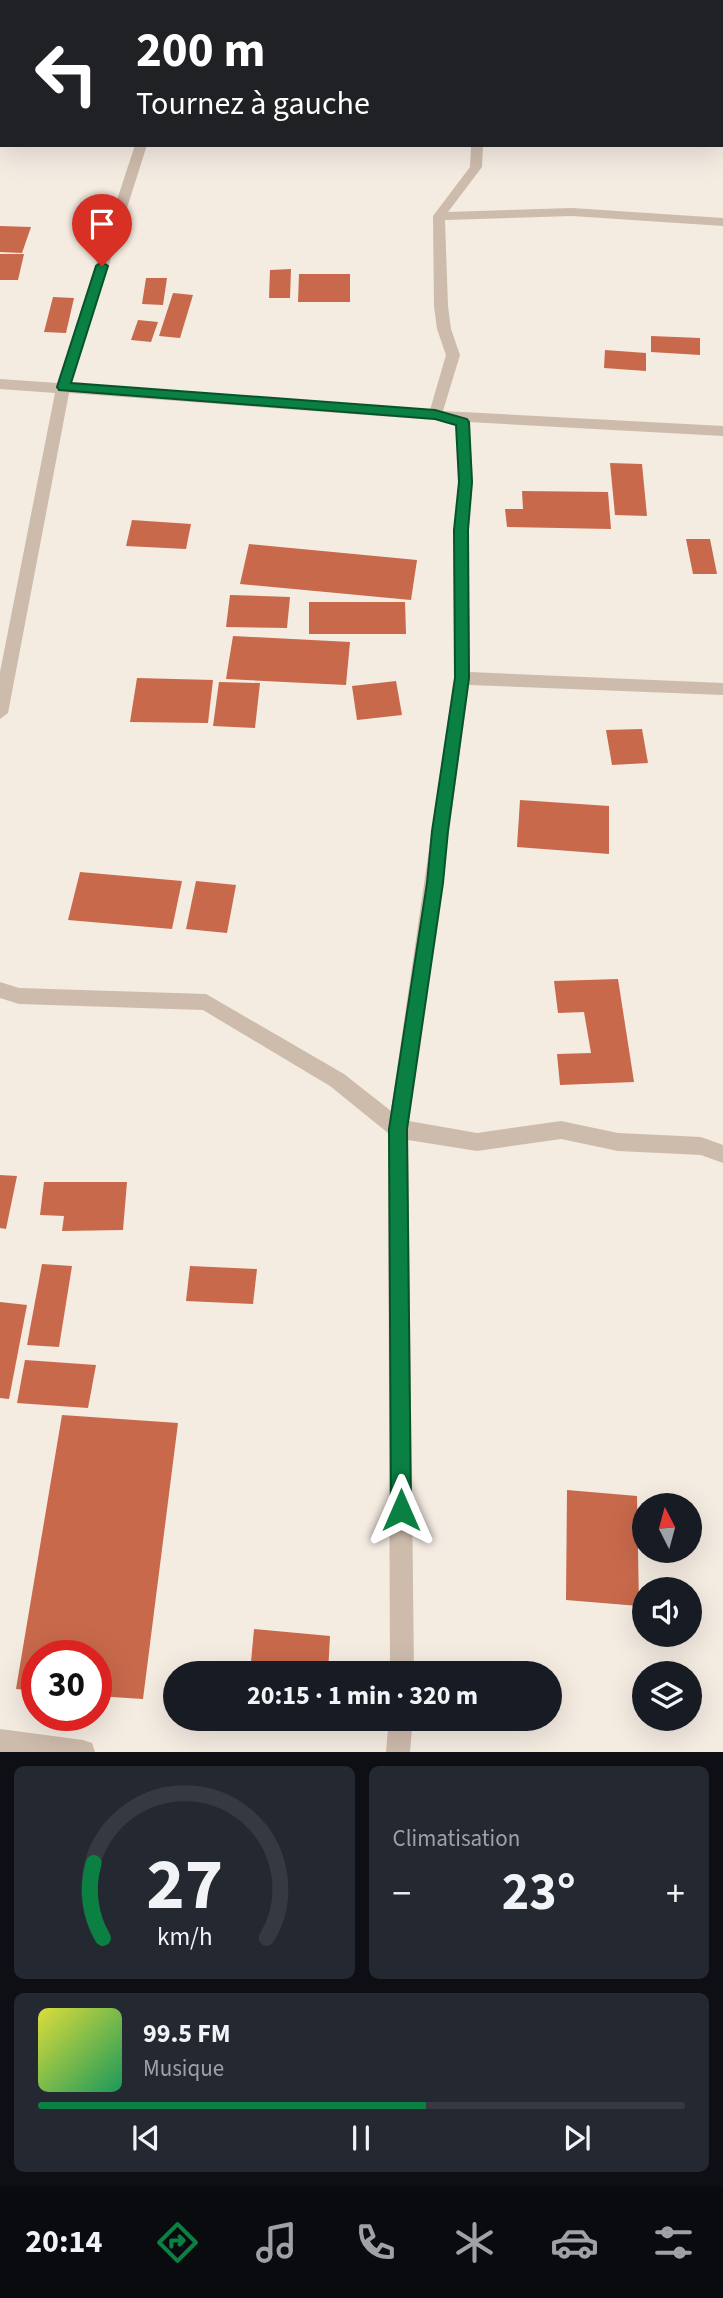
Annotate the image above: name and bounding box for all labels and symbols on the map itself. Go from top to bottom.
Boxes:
pin [72,194,132,266]
position arrow [364,1473,438,1547]
north arrow [632,1493,702,1563]
speed limit sign: 30 [21,1640,112,1731]

